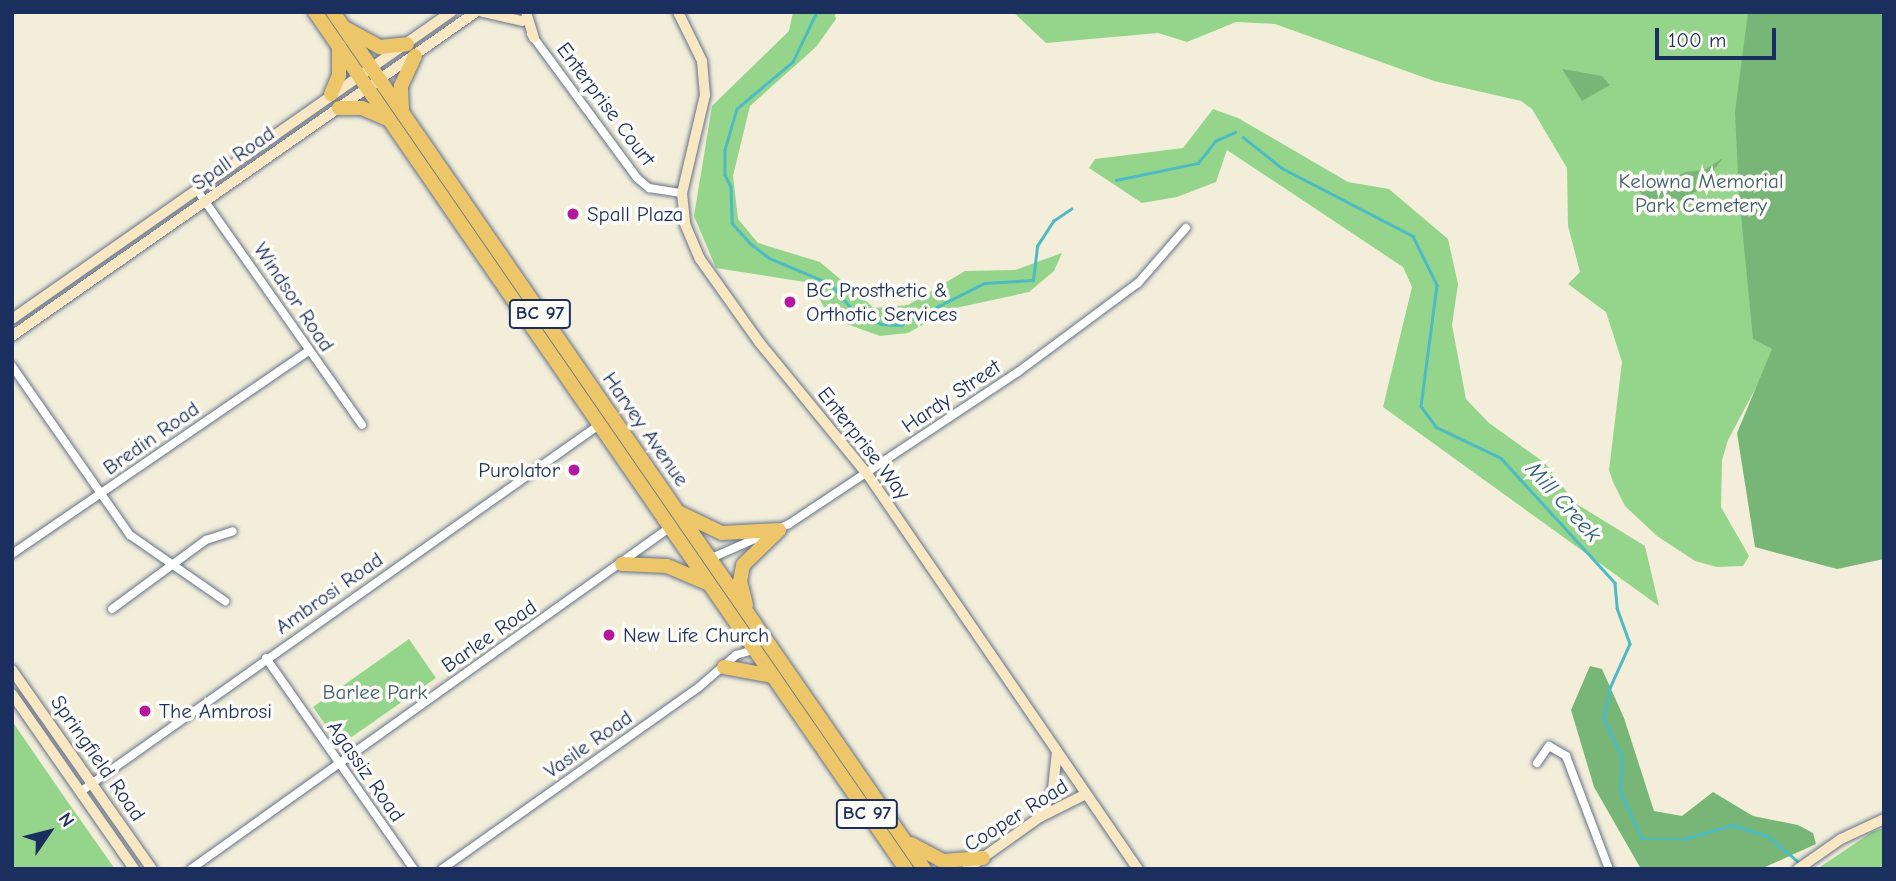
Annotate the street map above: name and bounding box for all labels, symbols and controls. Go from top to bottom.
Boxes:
scale bar [1658,14,1779,58]
text: 100 m [1668,28,1726,52]
street label: Enterprise Court [551,37,661,171]
street label: Spall Road [187,120,279,196]
park label: Kelowna Memorial Park Cemetery [1619,168,1783,218]
place label: Spall Plaza [587,201,683,227]
marker: Spall Plaza [565,206,581,222]
street label: Windsor Road [248,238,340,356]
place label: BC Prosthetic & Orthotic Services [806,277,957,327]
marker: BC Prosthetic & Orthotic Services [780,292,800,312]
road number: BC 97 [508,298,572,330]
street label: Hardy Street [897,354,1005,438]
street label: Harvey Avenue [597,367,695,491]
street label: Enterprise Way [812,382,916,504]
street label: Bredin Road [98,396,204,480]
water label: Mill Creek [1520,456,1606,548]
place label: Purolator [478,457,560,483]
marker: Purolator [566,462,582,478]
street label: Ambrosi Road [270,547,388,639]
street label: Barlee Road [437,594,541,678]
place label: New Life Church [623,622,769,648]
marker: New Life Church [601,627,617,643]
park label: Barlee Park [322,679,428,705]
street label: Springfield Road [45,690,151,826]
place label: The Ambrosi [159,698,272,724]
marker: The Ambrosi [137,703,153,719]
street label: Vasile Road [539,704,637,784]
street label: Agassiz Road [322,715,410,827]
street label: Cooper Road [960,773,1072,857]
north arrow [14,797,84,867]
road number: BC 97 [836,799,898,830]
text: N [54,809,79,831]

